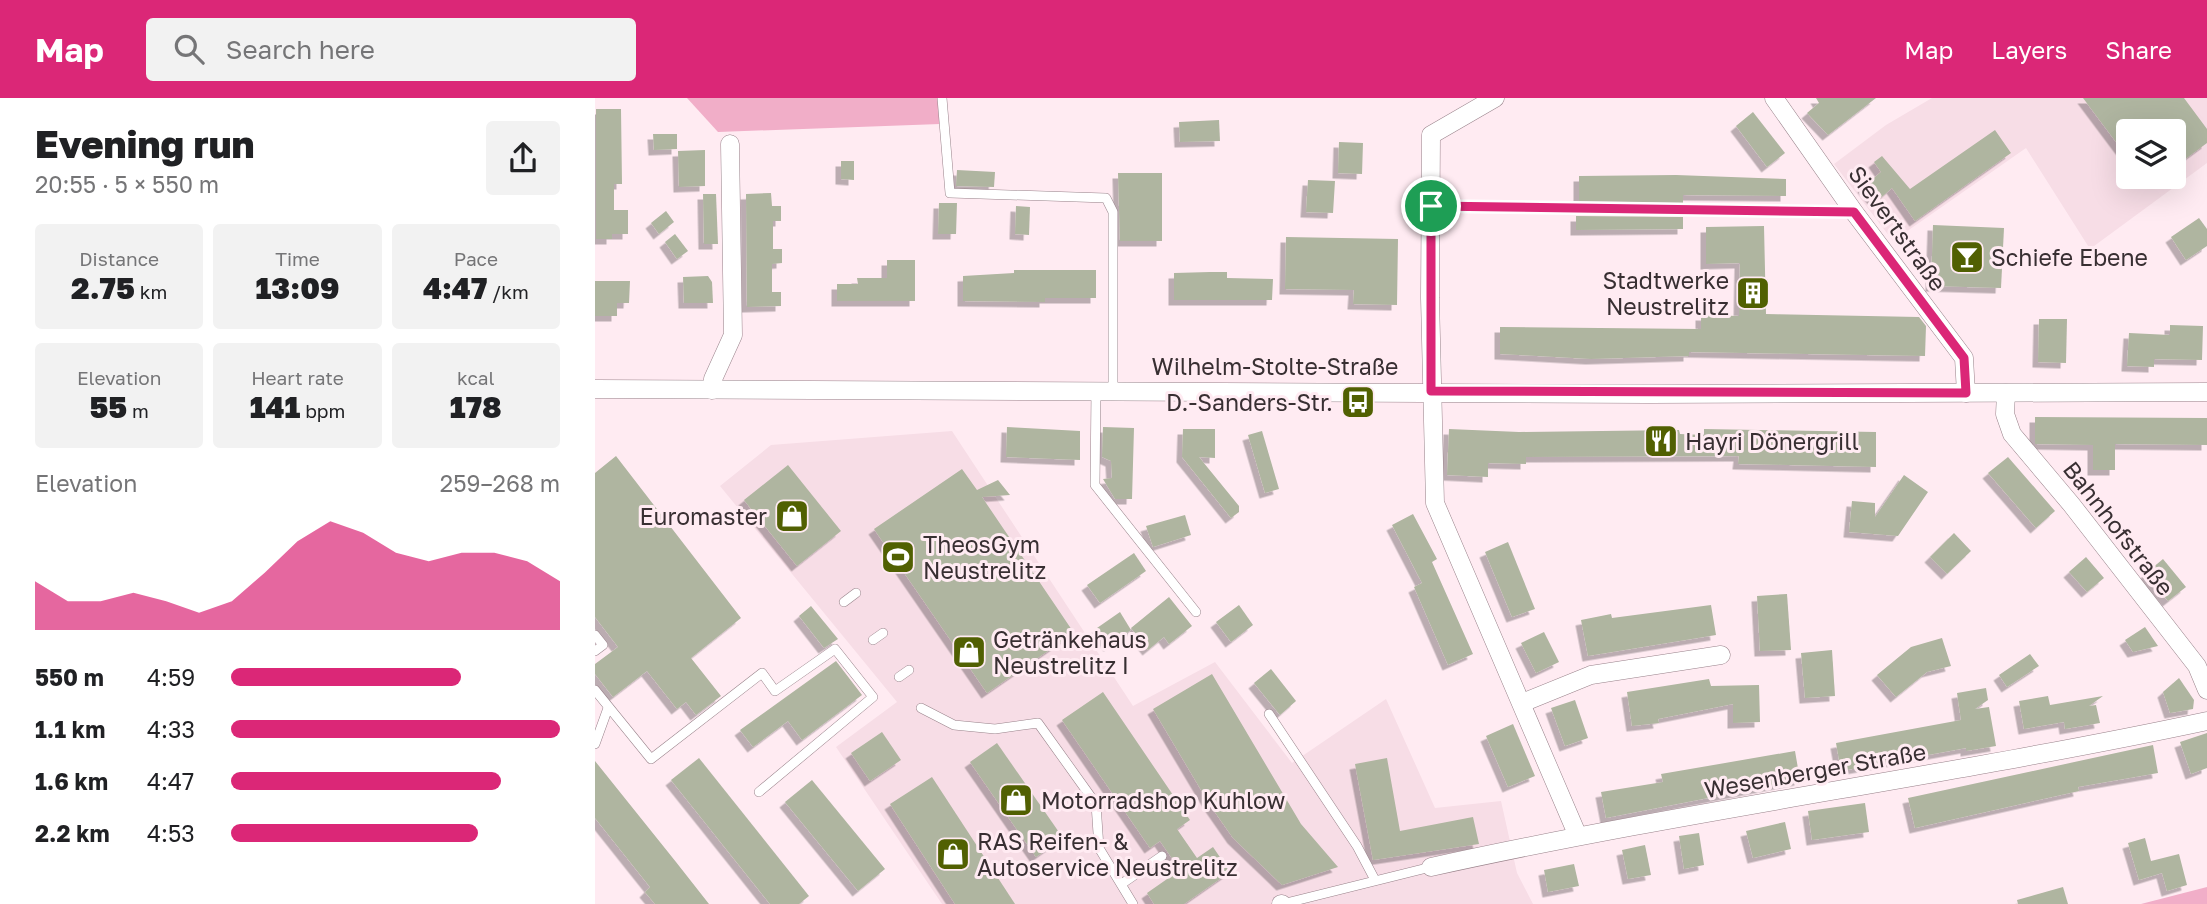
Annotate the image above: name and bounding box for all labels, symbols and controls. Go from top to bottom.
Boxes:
search box [146,18,636,81]
text: Map [35,30,104,69]
icon: search [170,30,208,68]
text: Search here [226,34,375,65]
text: Map [1904,35,1953,64]
text: Layers [1991,35,2067,64]
text: Share [2105,35,2172,64]
map controls [2116,119,2186,189]
button: layers [2116,119,2186,189]
text: Evening run [35,121,254,166]
button: share [486,121,560,195]
street label: Sievertstraße [1843,160,1953,296]
text: 20:55 · 5 × 550 m [35,170,219,198]
pin [1401,176,1461,236]
icon: arrive [1412,187,1450,225]
bar icon: Schiefe Ebene [1948,238,1986,276]
place label: Schiefe Ebene [1991,243,2148,271]
text: Distance [79,247,159,270]
text: Time [275,247,320,270]
text: Pace [454,247,498,270]
place label: Stadtwerke Neustrelitz [1602,266,1729,320]
text: 2.75 [71,270,135,306]
text: 13:09 [256,270,339,306]
text: 4:47 [423,270,487,306]
building icon: Stadtwerke Neustrelitz [1734,274,1772,312]
text: km [135,280,167,303]
text: /km [487,280,529,303]
street label: Wilhelm-Stolte-Straße [1152,352,1398,380]
text: Elevation [77,366,161,389]
text: Heart rate [251,366,344,389]
text: kcal [457,366,495,389]
bus stop icon: D.-Sanders-Str. [1339,383,1377,421]
place label: D.-Sanders-Str. [1166,388,1333,416]
text: 55 [89,389,127,425]
text: 141 [250,389,300,425]
text: 178 [450,389,502,425]
text: m [127,399,149,422]
text: bpm [300,399,345,422]
restaurant icon: Hayri Dönergrill [1642,422,1680,460]
place label: Hayri Dönergrill [1685,427,1859,455]
street label: Bahnhofstraße [2058,455,2180,601]
text: Elevation [35,469,137,497]
text: 259–268 m [440,469,560,497]
shop icon: Euromaster [773,497,811,535]
place label: Euromaster [639,502,767,530]
place label: TheosGym Neustrelitz [923,530,1046,584]
sports icon: TheosGym Neustrelitz [879,538,917,576]
place label: Getränkehaus Neustrelitz I [993,625,1147,679]
shop icon: Getränkehaus Neustrelitz I [950,633,988,671]
text: 550 m [35,663,104,691]
text: 4:59 [147,663,195,691]
text: 1.1 km [35,715,105,743]
text: 4:33 [147,715,195,743]
street label: Wesenberger Straße [1702,737,1928,803]
text: 1.6 km [35,767,108,795]
text: 4:47 [147,767,194,795]
shop icon: Motorradshop Kuhlow [997,781,1035,819]
place label: Motorradshop Kuhlow [1041,786,1285,814]
text: 2.2 km [35,819,110,847]
text: 4:53 [147,819,195,847]
place label: RAS Reifen- & Autoservice Neustrelitz [977,827,1238,881]
shop icon: RAS Reifen- & Autoservice Neustrelitz [934,835,972,873]

